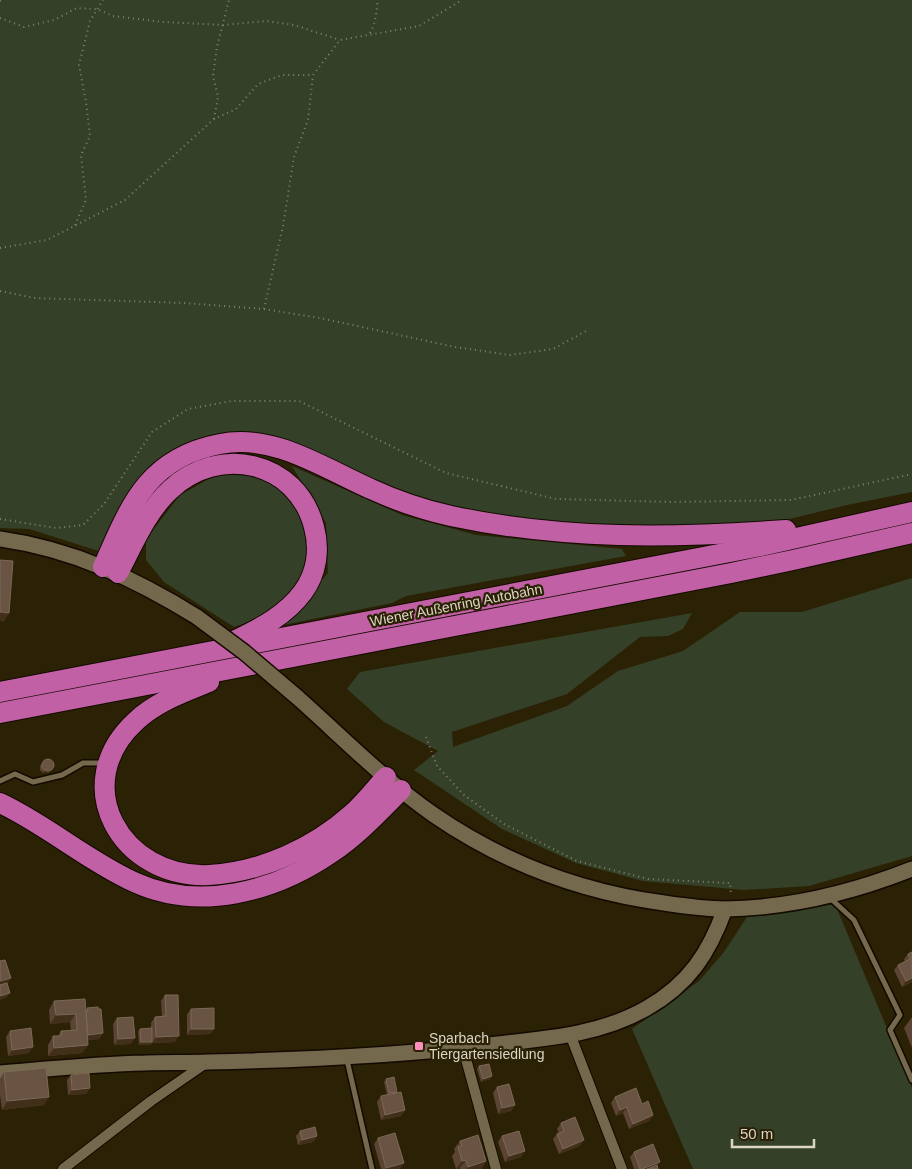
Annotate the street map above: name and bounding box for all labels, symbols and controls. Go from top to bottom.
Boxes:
street label: Wiener Außenring Autobahn [369,580,543,630]
place label: Sparbach Tiergartensiedlung [429,1030,544,1062]
marker: Sparbach Tiergartensiedlung [413,1040,425,1052]
scale bar [732,1116,814,1148]
text: 50 m [740,1125,773,1142]

